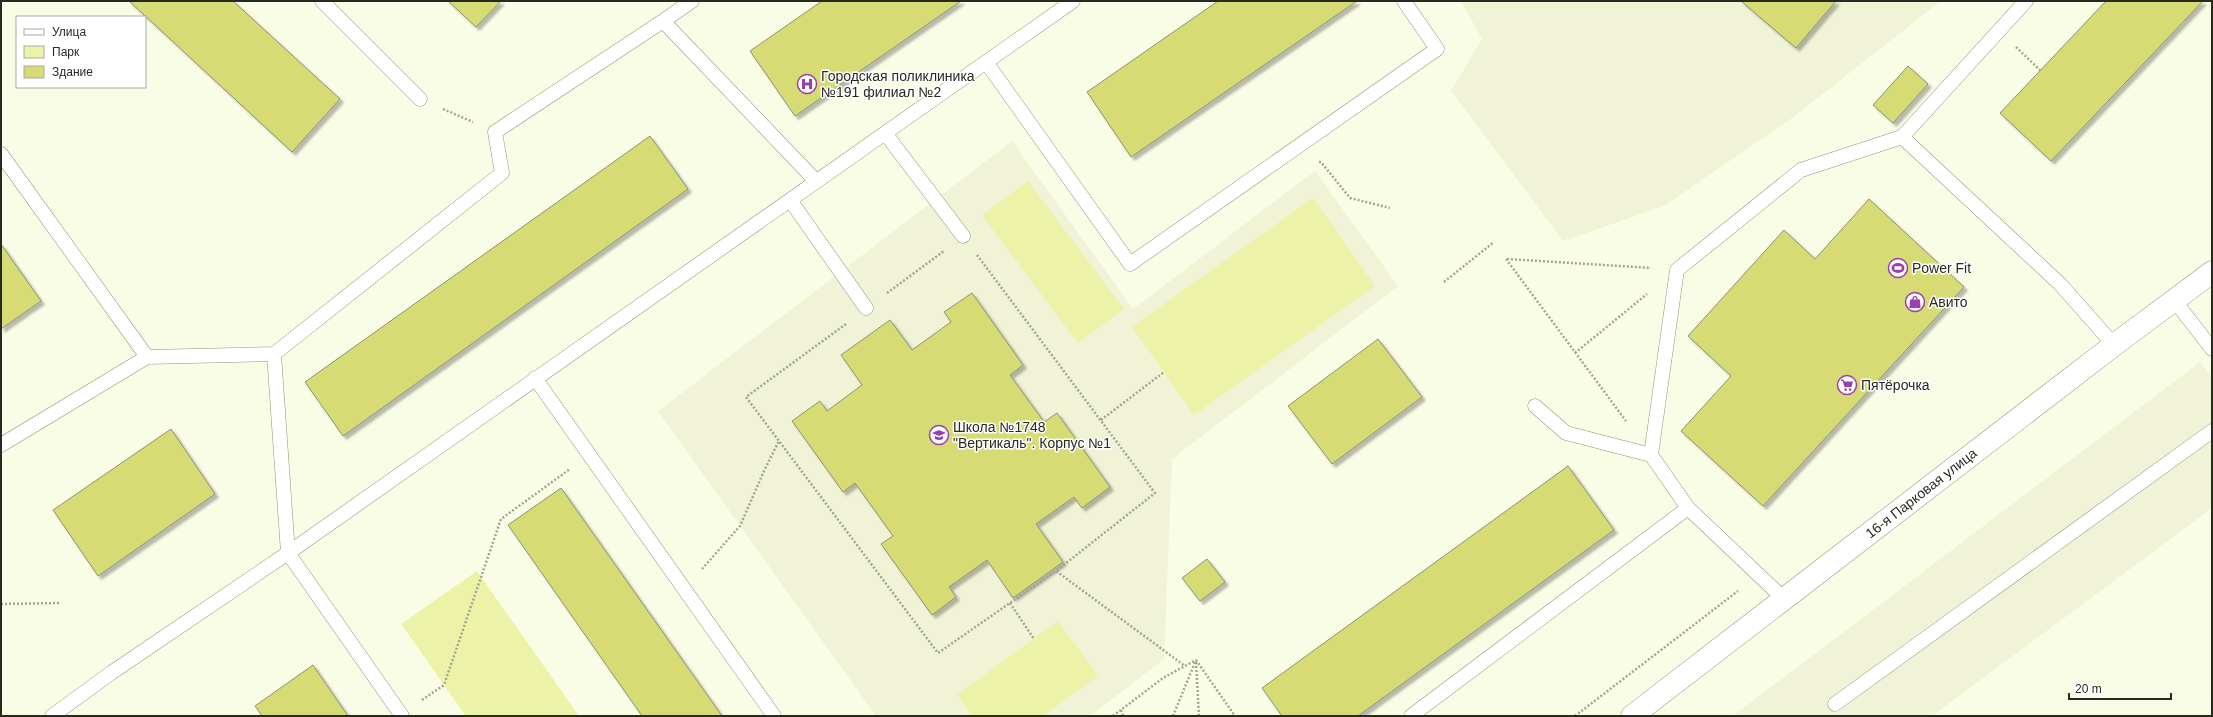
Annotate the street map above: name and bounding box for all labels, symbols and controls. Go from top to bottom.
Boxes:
legend [16,16,146,88]
text: Улица [52,25,86,39]
text: Парк [52,45,80,59]
text: Здание [52,65,93,79]
place label: Городская поликлиника №191 филиал №2 [821,68,975,100]
hospital icon: Городская поликлиника №191 филиал №2 [796,73,818,95]
sports icon: Power Fit [1887,257,1909,279]
place label: Power Fit [1912,260,1971,276]
shop icon: Авито [1904,291,1926,313]
place label: Авито [1929,294,1968,310]
supermarket icon: Пятёрочка [1836,374,1858,396]
place label: Пятёрочка [1861,377,1930,393]
place label: Школа №1748 "Вертикаль". Корпус №1 [953,419,1111,451]
school or university icon: Школа №1748 "Вертикаль". Корпус №1 [928,424,950,446]
street label: 16-я Парковая улица [1862,445,1980,541]
scale bar [2069,675,2171,701]
text: 20 m [2075,682,2102,696]

